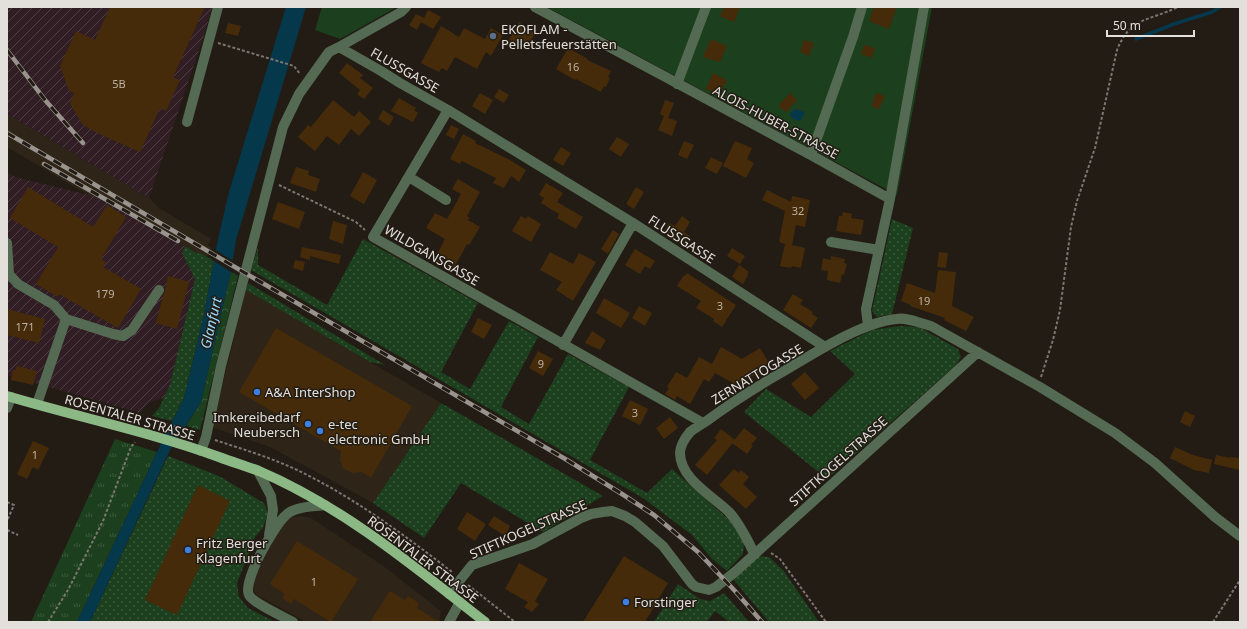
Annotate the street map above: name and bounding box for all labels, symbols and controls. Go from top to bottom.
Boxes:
scale bar [1107,12,1194,38]
text: 50 m [1113,17,1141,34]
place label: EKOFLAM - Pelletsfeuerstätten [501,20,617,53]
marker: EKOFLAM - Pelletsfeuerstätten [488,31,498,41]
street label: FLUSSGASSE [367,43,443,97]
house number: 16 [567,59,579,74]
house number: 5B [112,76,126,91]
street label: ALOIS-HUBER-STRASSE [710,81,842,163]
house number: 32 [792,203,804,218]
street label: FLUSSGASSE [645,211,719,267]
street label: WILDGANSGASSE [381,220,483,290]
house number: 179 [96,286,114,301]
house number: 19 [918,293,930,308]
water label: Glanfurt [195,294,226,350]
house number: 3 [717,298,723,313]
house number: 171 [16,319,34,334]
street label: ZERNATTOGASSE [708,340,806,408]
house number: 9 [538,356,544,371]
place label: A&A InterShop [265,383,355,401]
marker: A&A InterShop [252,387,262,397]
street label: ROSENTALER STRASSE [63,390,197,444]
house number: 3 [632,405,638,420]
place label: Imkereibedarf Neubersch [213,408,302,441]
street label: STIFTKOGELSTRASSE [785,412,891,510]
place label: e-tec electronic GmbH [328,415,430,448]
marker: Imkereibedarf Neubersch [303,419,313,429]
marker: e-tec electronic GmbH [315,426,325,436]
house number: 1 [32,447,38,462]
street label: STIFTKOGELSTRASSE [467,495,589,563]
street label: ROSENTALER STRASSE [364,511,482,607]
place label: Fritz Berger Klagenfurt [196,534,268,567]
marker: Fritz Berger Klagenfurt [183,545,193,555]
house number: 1 [311,574,317,589]
place label: Forstinger [634,593,698,611]
marker: Forstinger [621,597,631,607]

